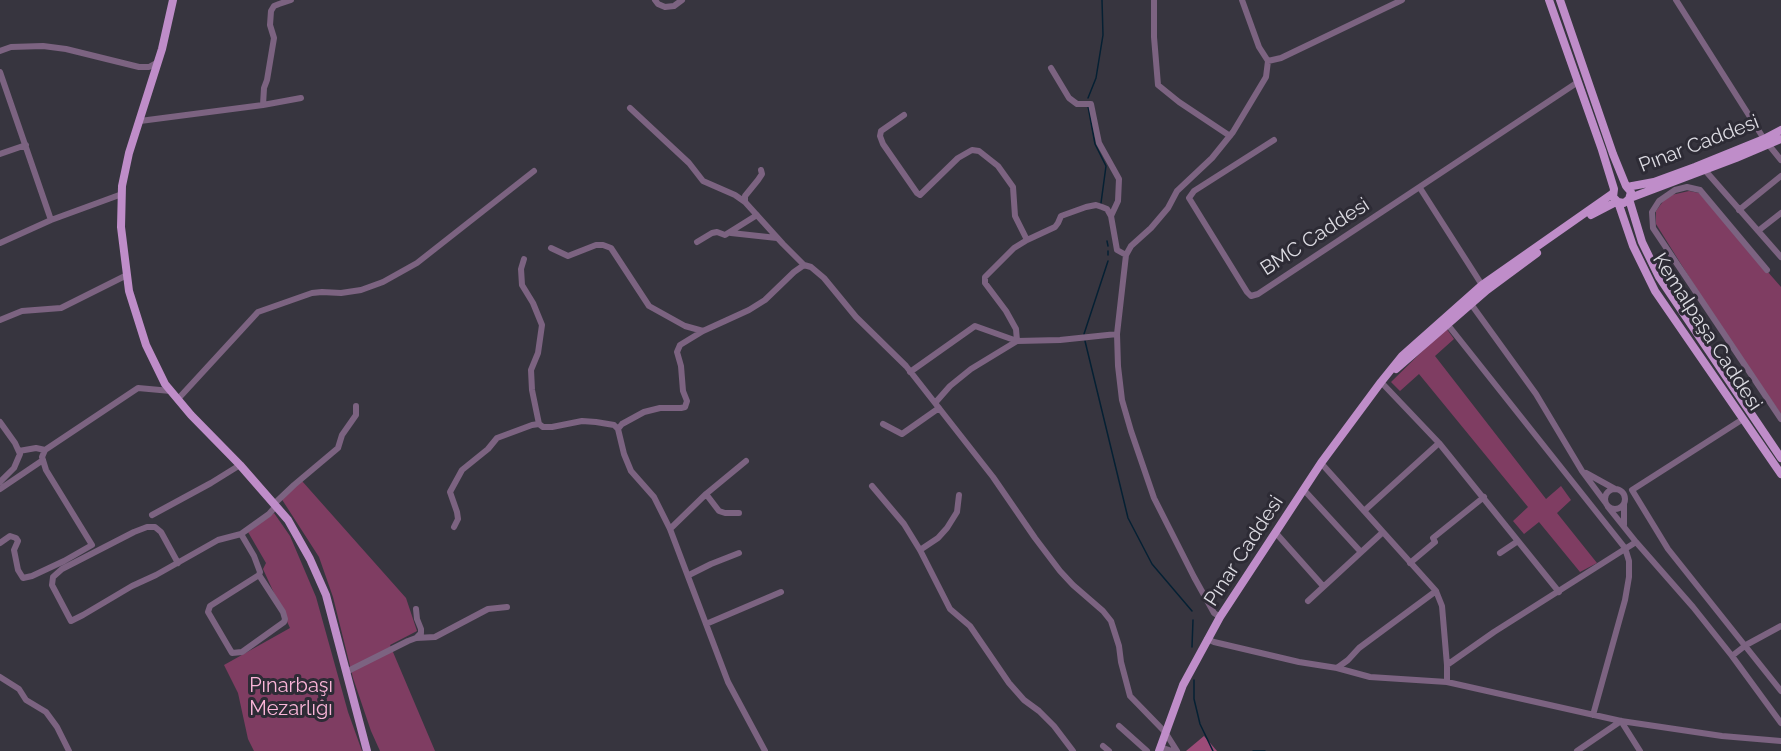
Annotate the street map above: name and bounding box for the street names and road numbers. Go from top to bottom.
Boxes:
street label: Pınar Caddesi [1636,110,1762,178]
street label: BMC Caddesi [1256,193,1374,281]
street label: Kemalpaşa Caddesi [1647,249,1767,415]
street label: Pınar Caddesi [1199,491,1289,611]

